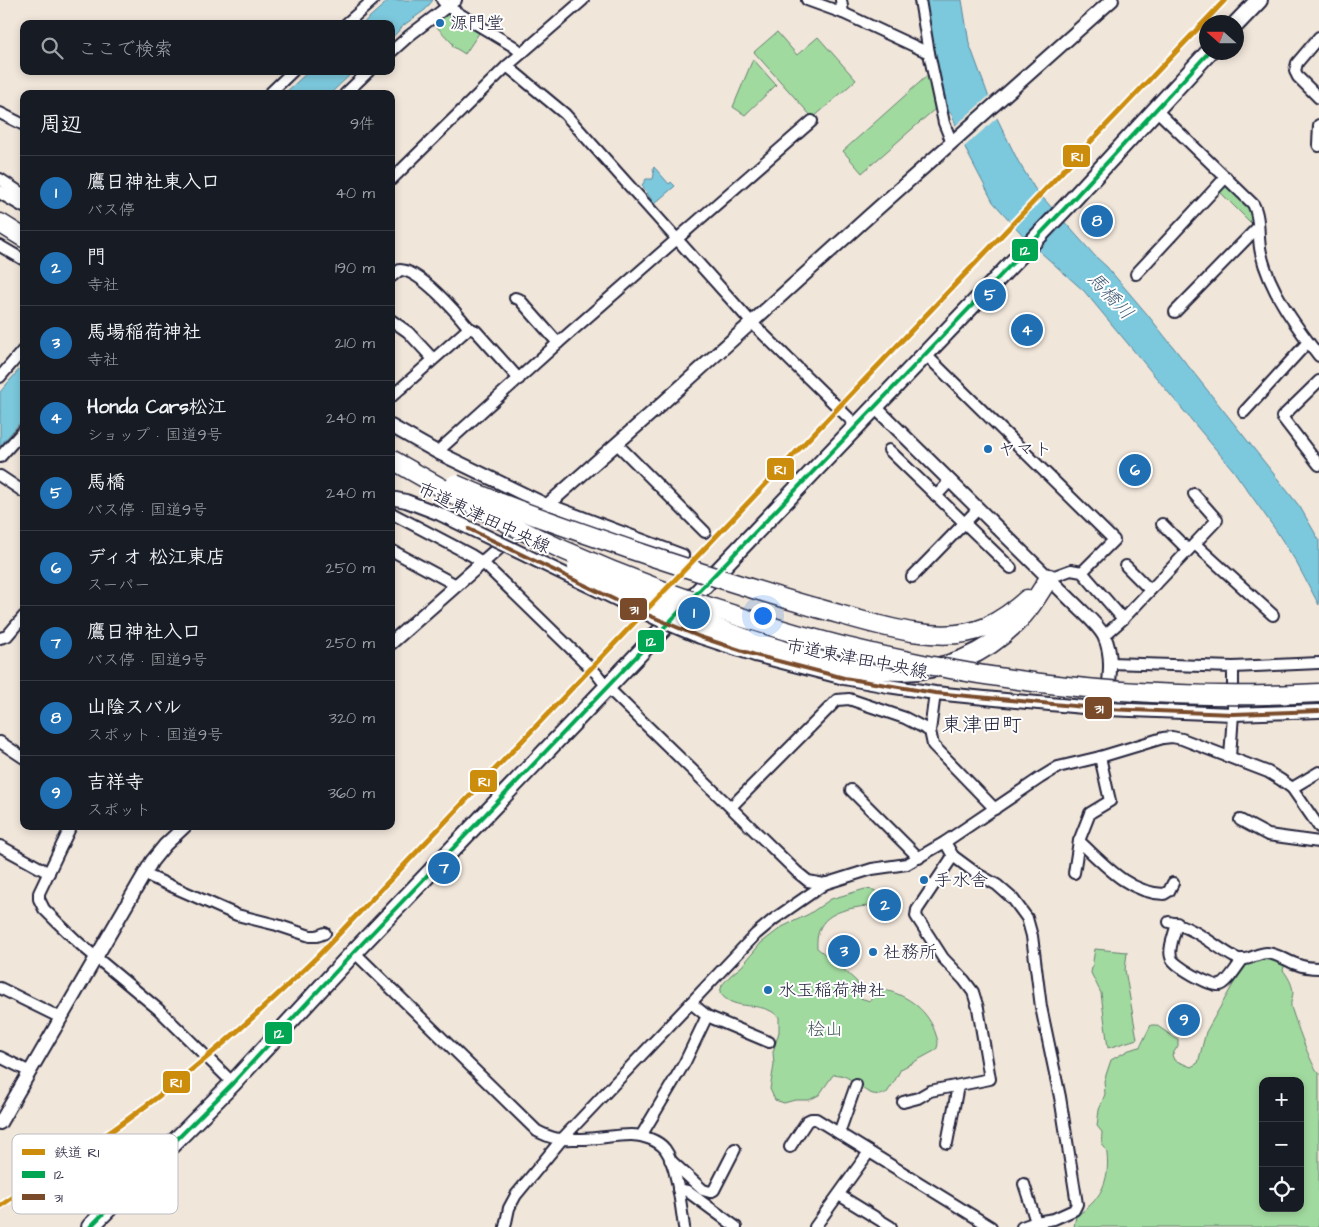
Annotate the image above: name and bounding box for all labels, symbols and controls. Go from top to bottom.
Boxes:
place label: 源門堂 [450,11,504,36]
north arrow [1199,15,1244,60]
marker: 源門堂 [434,17,446,29]
search box [20,20,395,75]
icon: search [38,34,66,62]
text: ここで検索 [78,36,173,63]
text: 周辺 [40,110,82,139]
text: 9件 [350,113,375,135]
line badge: R1 [1062,144,1091,168]
text: R1 [1071,147,1083,167]
text: 鷹日神社東入口 [87,169,220,196]
text: 1 [55,182,57,204]
text: 40 m [335,182,375,204]
text: バス停 [87,199,135,221]
pin: 8 [1081,202,1113,240]
line badge: 12 [1011,238,1039,262]
text: 12 [1020,241,1031,261]
text: 門 [87,244,106,271]
text: 2 [51,257,61,279]
text: 190 m [335,257,375,279]
water label: 馬橋川 [1081,266,1139,326]
text: 寺社 [87,274,119,296]
pin: 5 [974,276,1006,314]
pin: 4 [1011,311,1043,349]
text: 馬場稲荷神社 [87,319,201,346]
text: 3 [52,332,60,354]
text: 210 m [335,332,375,354]
text: 寺社 [87,349,119,371]
text: Honda Cars松江 [87,394,227,421]
text: 4 [51,407,61,429]
text: 240 m [326,407,375,429]
text: ショップ · 国道9号 [87,424,223,446]
place label: ヤマト [998,437,1052,462]
marker: ヤマト [982,443,994,455]
pin: 6 [1119,451,1151,489]
line badge: R1 [766,457,795,481]
text: R1 [774,460,786,480]
text: 馬橋 [87,469,125,496]
street label: 市道東津田中央線 [413,476,555,560]
text: 5 [50,482,62,504]
text: 240 m [326,482,375,504]
text: バス停 · 国道9号 [87,499,207,521]
text: ディオ 松江東店 [87,544,225,571]
text: 6 [51,557,61,579]
text: 250 m [326,557,375,579]
text: スーパー [87,574,150,596]
pin: 1 [678,594,710,632]
line badge: 31 [619,597,648,621]
text: 31 [629,600,639,620]
your location [750,603,776,629]
text: 鷹日神社入口 [87,619,201,646]
line badge: 12 [637,629,665,653]
text: 7 [51,632,61,654]
text: 250 m [326,632,375,654]
text: 12 [646,632,657,652]
street label: 市道東津田中央線 [784,633,930,685]
text: バス停 · 国道9号 [87,649,207,671]
text: 山陰スバル [87,694,182,721]
line badge: 31 [1084,696,1113,720]
text: 31 [1094,699,1104,719]
text: 8 [51,707,61,729]
text: 320 m [329,707,375,729]
district label: 東津田町 [942,711,1022,739]
text: スポット · 国道9号 [87,724,223,746]
text: 吉祥寺 [87,769,144,796]
line badge: R1 [469,769,498,793]
text: R1 [478,772,490,792]
text: 9 [51,782,61,804]
text: 360 m [328,782,375,804]
text: スポット [87,799,151,821]
pin: 7 [428,849,460,887]
place label: 手水舎 [934,868,988,893]
marker: 手水舎 [918,874,930,886]
pin: 2 [869,886,901,924]
pin: 3 [828,932,860,970]
place label: 社務所 [883,940,937,965]
marker: 社務所 [867,946,879,958]
place label: 水玉稲荷神社 [778,978,886,1003]
marker: 水玉稲荷神社 [762,984,774,996]
pin: 9 [1168,1001,1200,1039]
park label: 桧山 [807,1017,843,1042]
line badge: 12 [264,1021,293,1045]
text: 12 [274,1024,285,1044]
line badge: R1 [162,1070,191,1094]
text: R1 [170,1073,182,1093]
map controls [1259,1077,1304,1212]
button: + [1259,1077,1304,1122]
button: − [1259,1122,1304,1167]
legend [12,1134,178,1214]
text: 鉄道 R1 [54,1143,100,1163]
text: 12 [54,1165,64,1185]
button: locate [1259,1167,1304,1212]
text: 31 [54,1188,63,1208]

